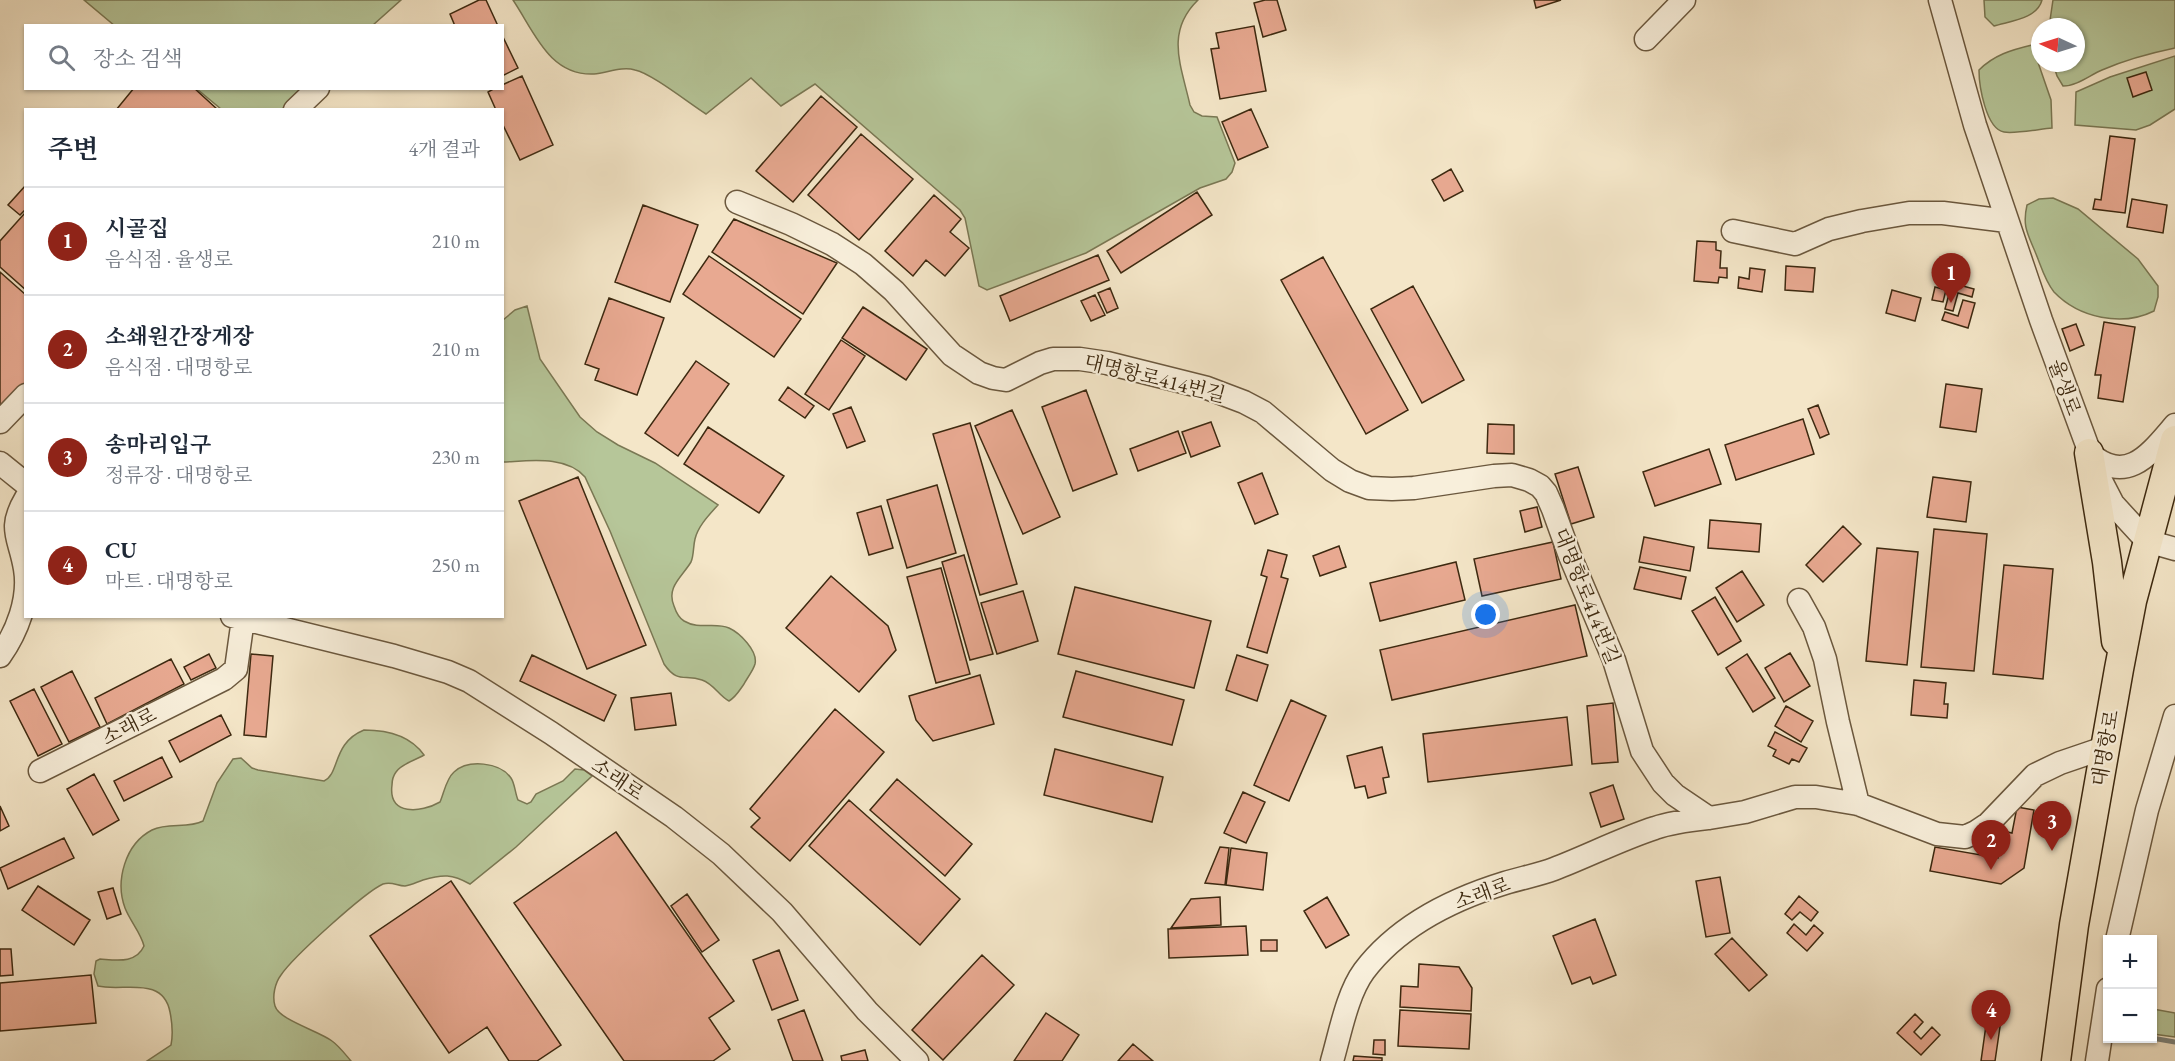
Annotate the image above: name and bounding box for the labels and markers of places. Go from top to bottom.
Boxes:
pin: 1 [1932,254,1970,303]
pin: 3 [2032,802,2072,851]
pin: 2 [1972,820,2010,870]
pin: 4 [1972,990,2010,1040]

